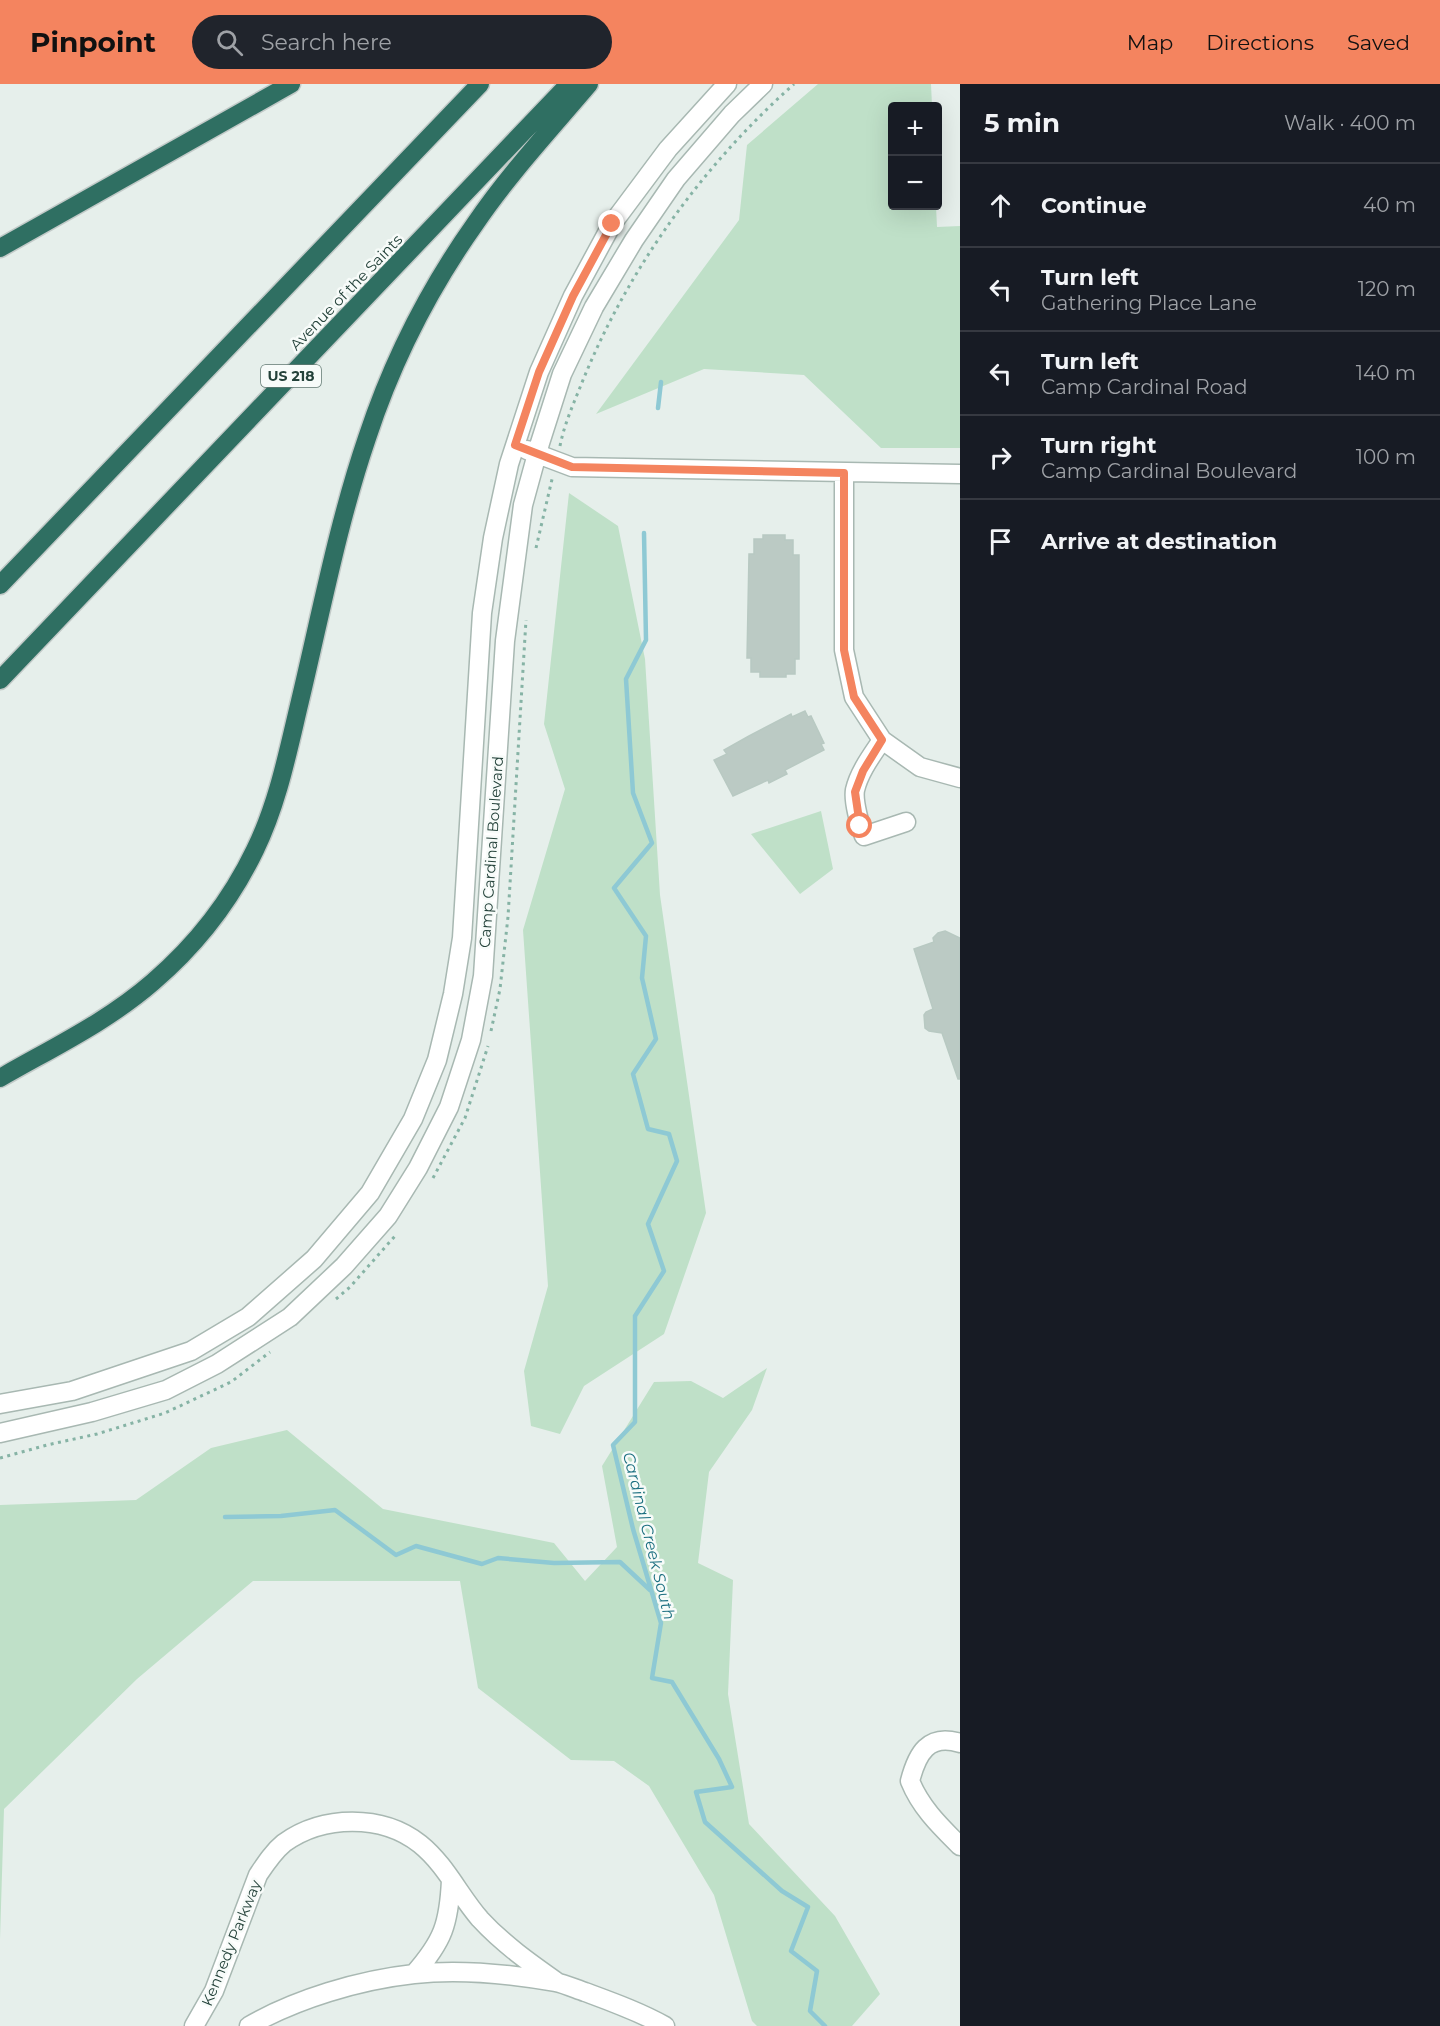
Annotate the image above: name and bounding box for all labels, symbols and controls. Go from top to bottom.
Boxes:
search box [192,15,612,69]
text: Pinpoint [30,25,156,59]
icon: search [213,26,246,59]
text: Search here [261,29,392,56]
text: Map [1127,30,1173,55]
text: Directions [1206,30,1314,55]
text: Saved [1347,30,1410,55]
map controls [888,102,942,210]
button: + [888,102,942,156]
text: 5 min [984,107,1060,139]
text: Walk · 400 m [1284,111,1416,135]
button: − [888,156,942,210]
icon: ahead [984,189,1017,222]
text: Continue [1041,192,1147,219]
text: 40 m [1363,193,1416,217]
route end [598,210,624,236]
street label: Avenue of the Saints [286,230,406,354]
text: Turn left [1041,264,1139,291]
icon: left [984,273,1017,306]
text: 120 m [1358,277,1416,301]
text: Gathering Place Lane [1041,291,1257,315]
text: Turn left [1041,348,1139,375]
icon: left [984,357,1017,390]
text: 140 m [1356,361,1416,385]
road number: US 218 [261,365,321,387]
text: Camp Cardinal Road [1041,375,1248,399]
text: Turn right [1041,432,1156,459]
icon: right [984,441,1017,474]
text: 100 m [1356,445,1416,469]
text: Camp Cardinal Boulevard [1041,459,1297,483]
icon: arrive [984,525,1017,558]
text: Arrive at destination [1041,528,1277,555]
street label: Camp Cardinal Boulevard [475,755,507,949]
route start [846,812,872,838]
water label: Cardinal Creek South [619,1450,679,1622]
street label: Kennedy Parkway [197,1876,265,2009]

